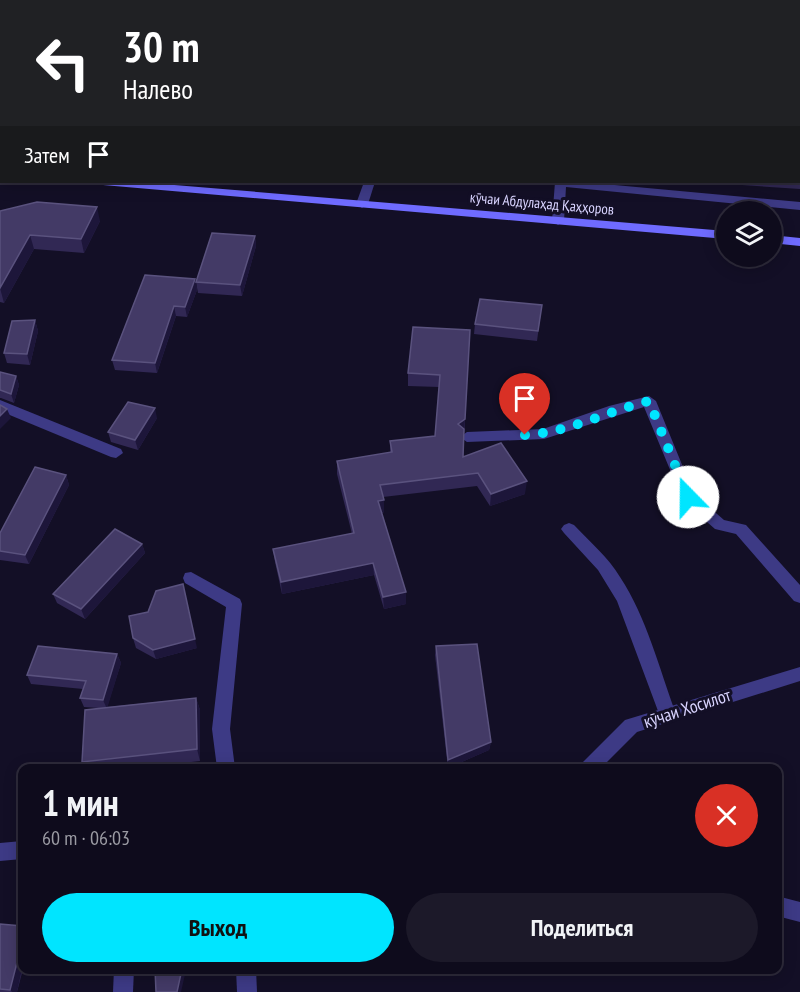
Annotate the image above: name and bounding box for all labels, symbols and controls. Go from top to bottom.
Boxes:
text: 30 m [123,19,200,74]
icon: left [24,24,102,102]
text: Налево [123,72,193,106]
icon: arrive [82,138,115,171]
text: Затем [24,141,70,169]
street label: кӯчаи Абдулаҳад Қаҳҳоров [469,187,615,219]
map controls [716,201,782,267]
button: layers [716,201,782,267]
pin [499,373,550,435]
icon: arrive [508,382,541,415]
position arrow [656,465,720,529]
street label: кӯчаи Хосилот [640,683,734,733]
text: 1 мин [42,779,119,826]
button: close [695,784,758,847]
text: 60 m · 06:03 [42,825,130,851]
button: Выход [42,893,394,962]
button: Поделиться [406,893,758,962]

